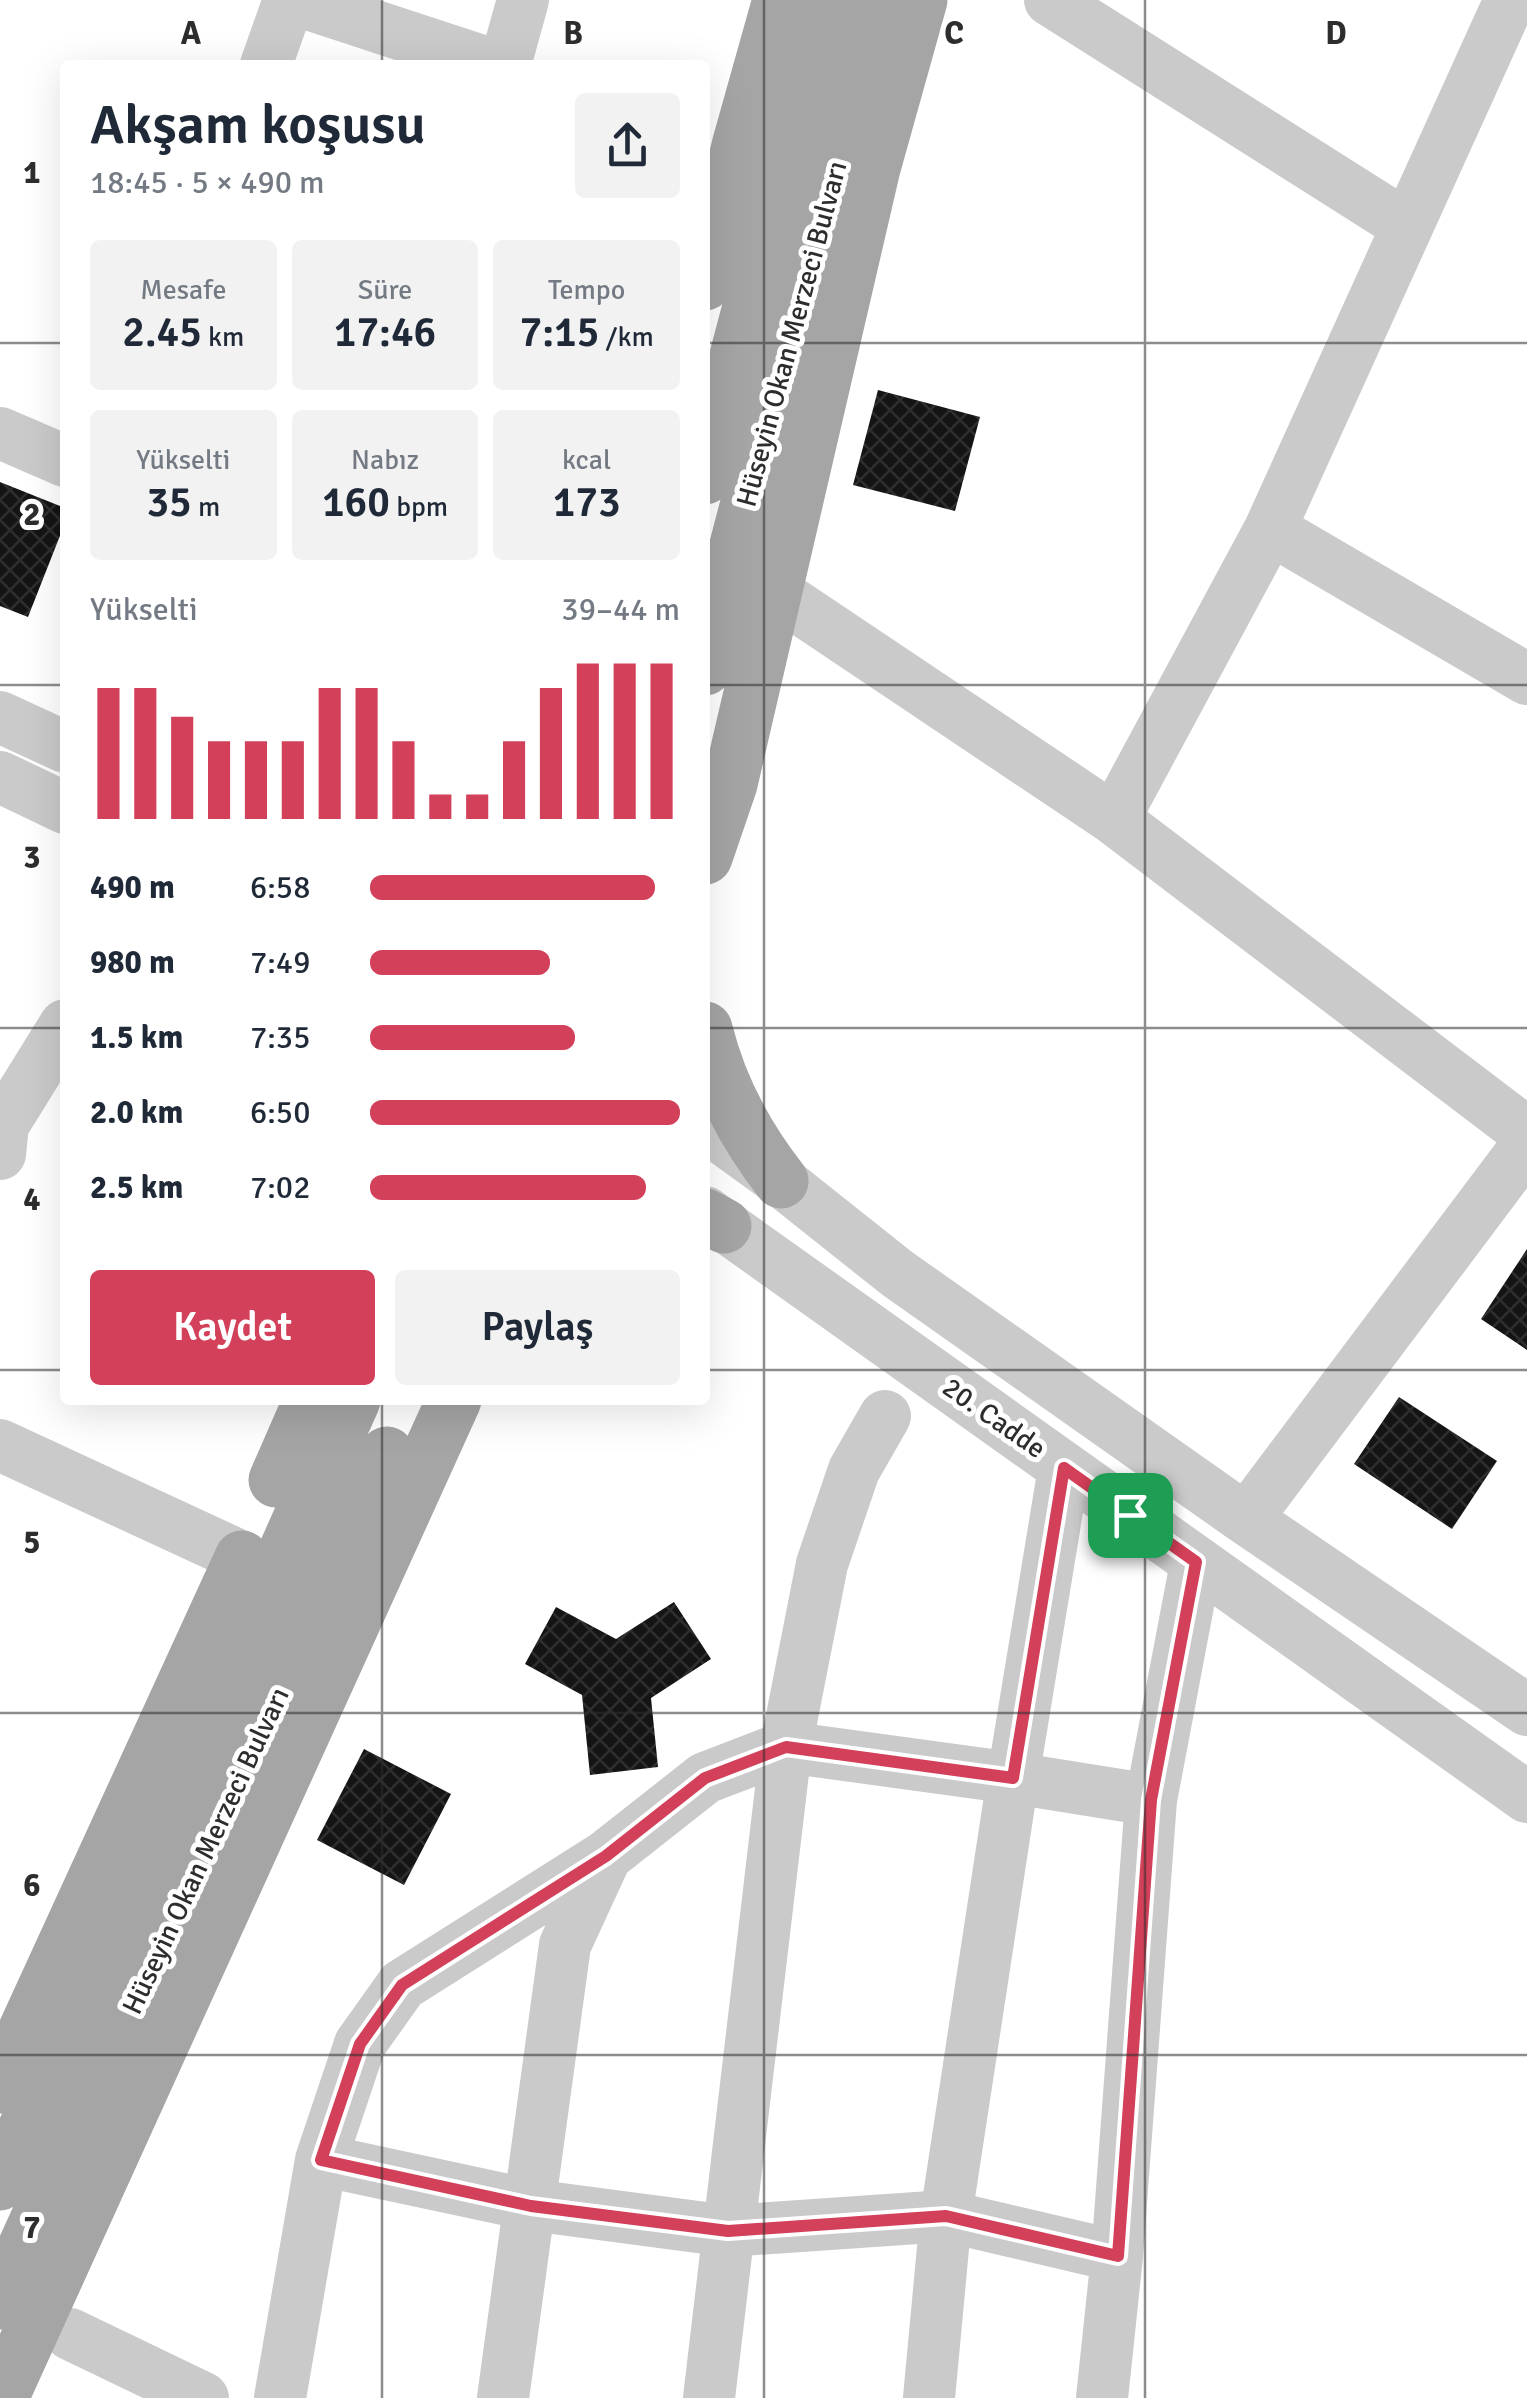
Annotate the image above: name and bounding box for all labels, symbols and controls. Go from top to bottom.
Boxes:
text: A [181,14,202,53]
text: B [563,14,583,53]
text: C [944,14,964,53]
text: D [1325,14,1347,53]
text: Akşam koşusu [90,91,426,159]
button: share [575,93,680,198]
text: 1 [23,153,41,192]
street label: Hüseyin Okan Merzeci Bulvarı [729,157,855,511]
text: 18:45 · 5 × 490 m [90,163,325,202]
text: Mesafe [140,273,226,307]
text: Süre [358,273,412,307]
text: Tempo [548,273,625,307]
text: 2.45 [122,307,202,358]
text: 17:46 [334,307,436,358]
text: 7:15 [520,307,599,358]
text: km [202,320,244,354]
text: /km [599,320,654,354]
text: Yükselti [136,443,230,477]
text: Nabız [351,443,419,477]
text: kcal [562,443,611,477]
text: 35 [146,477,192,528]
text: 160 [322,477,390,528]
text: 173 [553,477,621,528]
text: m [192,490,220,524]
text: bpm [390,490,448,524]
text: 2 [23,495,41,534]
text: Yükselti [90,590,198,629]
text: 39–44 m [561,590,680,629]
text: 3 [23,838,41,877]
text: 490 m [90,868,175,907]
text: 6:58 [250,868,310,907]
text: 980 m [90,943,175,982]
text: 7:49 [250,943,310,982]
text: 1.5 km [90,1018,183,1057]
text: 7:35 [250,1018,310,1057]
text: 2.0 km [90,1093,183,1132]
text: 6:50 [250,1093,310,1132]
text: 2.5 km [90,1168,183,1207]
text: 7:02 [250,1168,310,1207]
text: 4 [23,1180,41,1219]
button: Kaydet [90,1270,375,1385]
button: Paylaş [395,1270,680,1385]
street label: 20. Cadde [936,1370,1052,1466]
pin [1088,1473,1173,1558]
icon: arrive [1103,1488,1158,1543]
text: 5 [23,1523,41,1562]
street label: Hüseyin Okan Merzeci Bulvarı [115,1682,297,2020]
text: 6 [23,1866,41,1905]
text: 7 [23,2208,41,2247]

